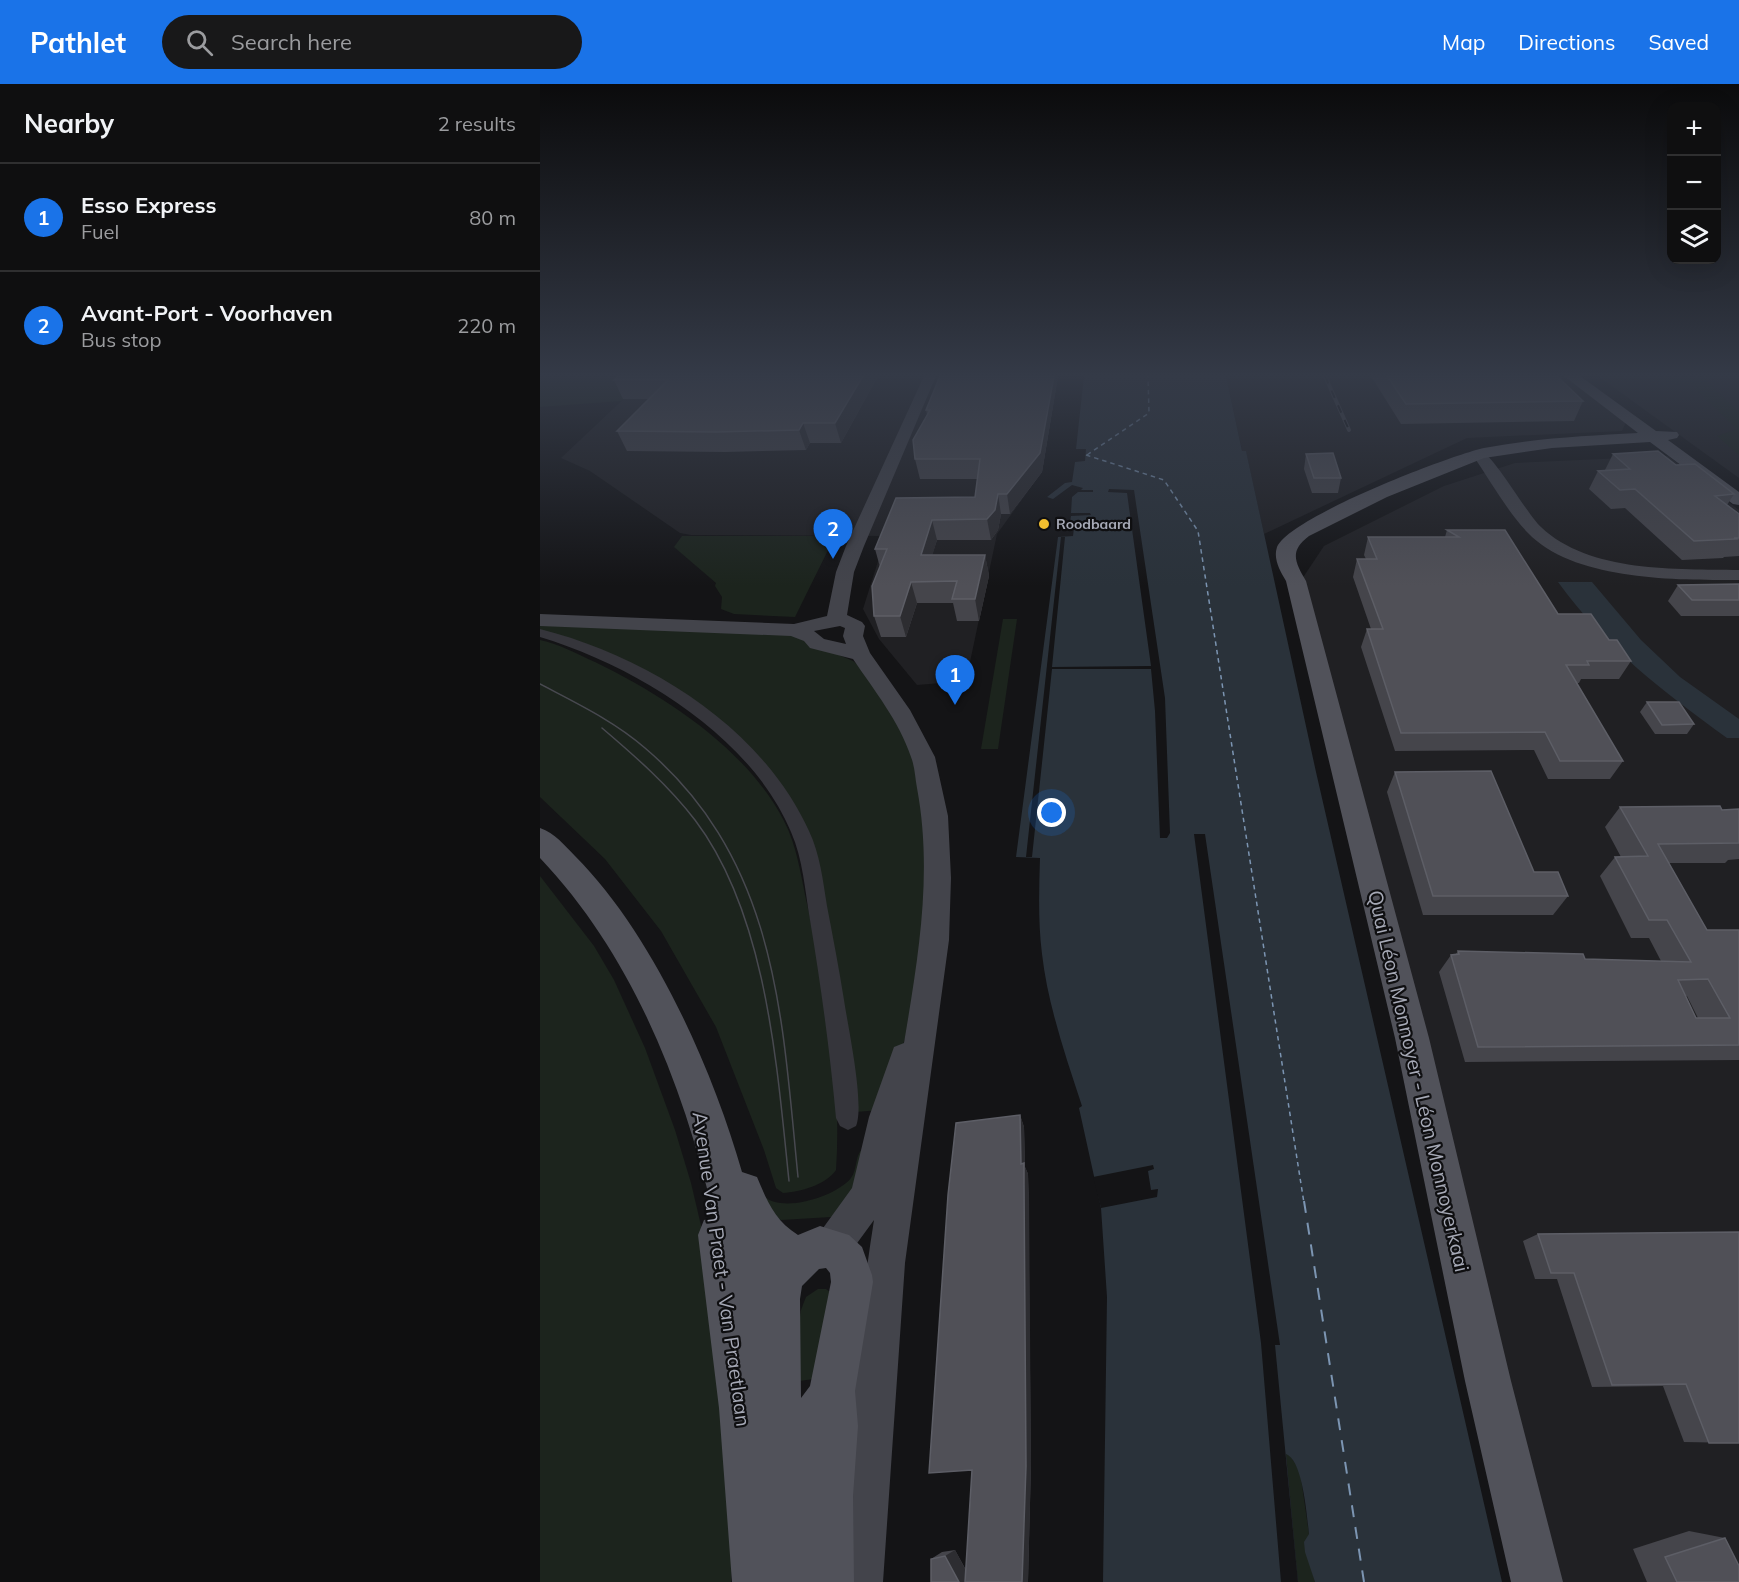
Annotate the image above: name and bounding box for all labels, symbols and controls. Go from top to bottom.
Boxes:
search box [162,15,582,69]
text: Pathlet [30,25,126,60]
icon: search [183,26,216,59]
text: Search here [231,28,352,56]
text: Map [1442,29,1485,55]
text: Directions [1518,29,1615,55]
text: Saved [1648,29,1709,55]
map controls [1667,102,1721,264]
button: + [1667,102,1721,156]
text: Nearby [24,107,114,140]
text: 2 results [438,111,516,136]
button: − [1667,156,1721,210]
text: Esso Express [81,191,216,219]
text: 1 [38,205,50,230]
text: 80 m [469,205,516,230]
button: layers [1667,210,1721,264]
text: Fuel [81,219,119,244]
text: Avant-Port - Voorhaven [81,299,333,327]
text: 2 [38,313,50,338]
text: 220 m [457,313,516,338]
text: Bus stop [81,327,161,352]
pin: 2 [814,510,852,559]
place label: Roodbaard [1056,515,1131,533]
marker: Roodbaard [1037,517,1051,531]
pin: 1 [936,656,974,705]
your location [1037,798,1066,827]
street label: Quai Léon Monnoyer - Léon Monnoyerkaai [1363,888,1475,1274]
street label: Avenue Van Praet - Van Praetlaan [688,1110,756,1428]

